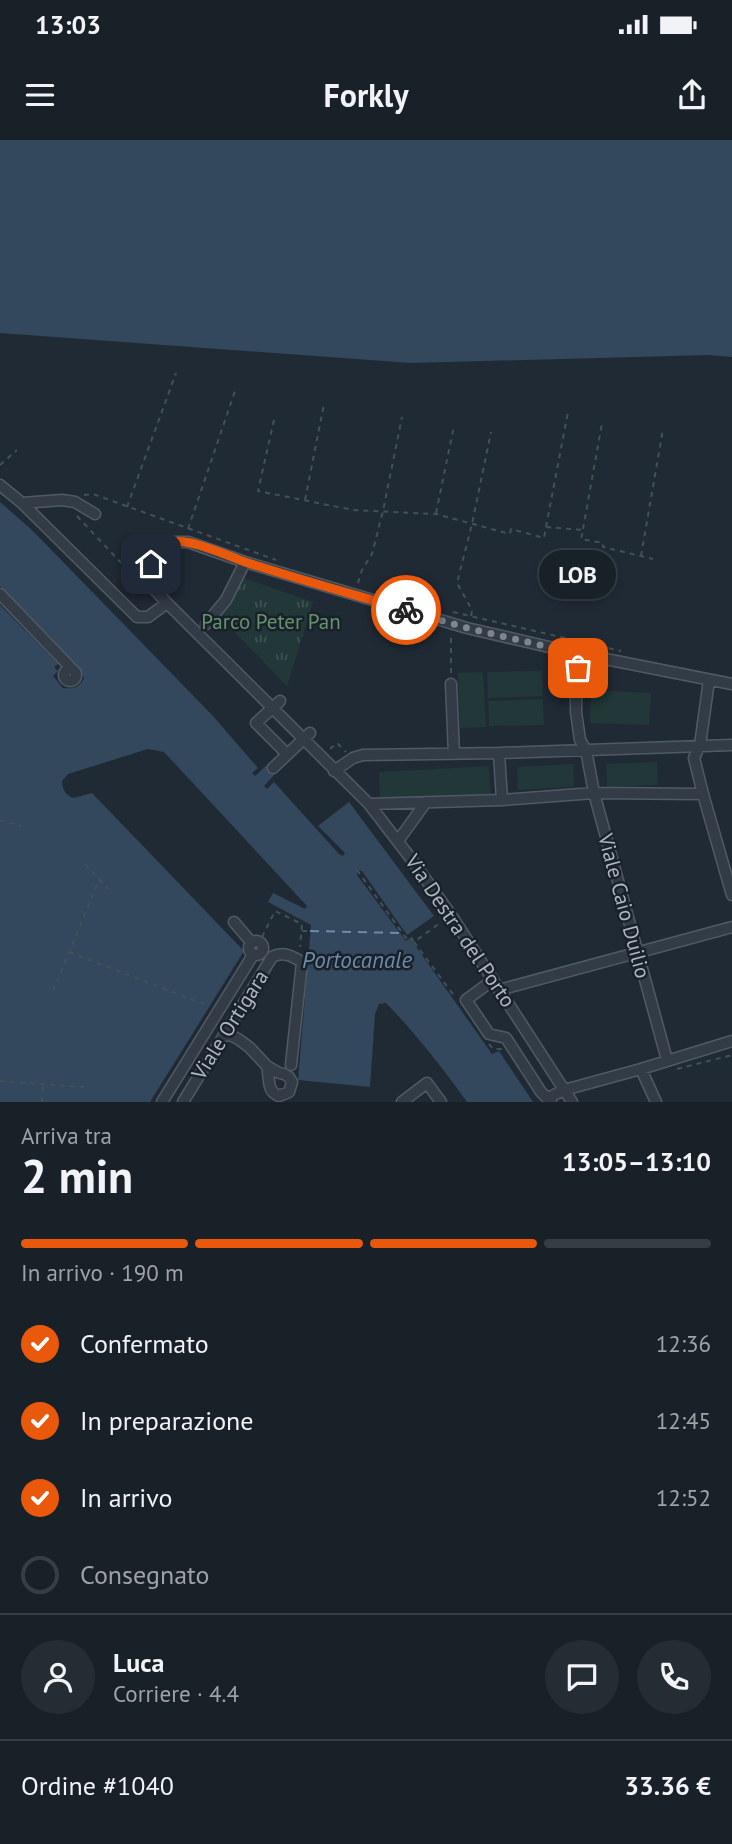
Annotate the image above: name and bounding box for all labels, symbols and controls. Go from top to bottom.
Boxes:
text: 13:03 [35,8,101,41]
text: Forkly [323,74,409,116]
icon: menu [21,76,59,114]
icon: share [673,76,711,114]
pin [121,534,181,594]
icon: home [132,545,170,583]
callout: LOB [540,549,616,598]
text: LOB [558,560,597,589]
courier [371,575,441,645]
icon: bike [387,591,425,629]
park label: Parco Peter Pan [201,608,341,635]
pin [548,638,608,698]
icon: bag [559,649,597,687]
street label: Viale Caio Duilio [592,830,657,981]
street label: Via Destra del Porto [399,848,522,1012]
water label: Portocanale [302,945,412,974]
street label: Viale Ortigara [185,965,274,1086]
text: Arriva tra [21,1121,112,1150]
text: 13:05–13:10 [562,1145,711,1178]
text: 2 min [21,1146,133,1206]
text: In arrivo · 190 m [21,1258,184,1287]
icon: check [21,1325,59,1363]
text: Confermato [80,1327,209,1360]
text: 12:36 [656,1329,711,1358]
icon: check [21,1402,59,1440]
text: In preparazione [80,1404,254,1437]
text: 12:45 [656,1406,711,1435]
icon: check [21,1479,59,1517]
text: In arrivo [80,1481,172,1514]
text: 12:52 [656,1483,711,1512]
text: Consegnato [80,1558,210,1591]
button: person [21,1640,95,1714]
button: chat [545,1640,619,1714]
button: phone [637,1640,711,1714]
text: Luca [113,1646,165,1679]
text: Corriere · 4.4 [113,1679,239,1708]
text: Ordine #1040 [21,1769,174,1802]
text: 33.36 € [624,1769,711,1802]

